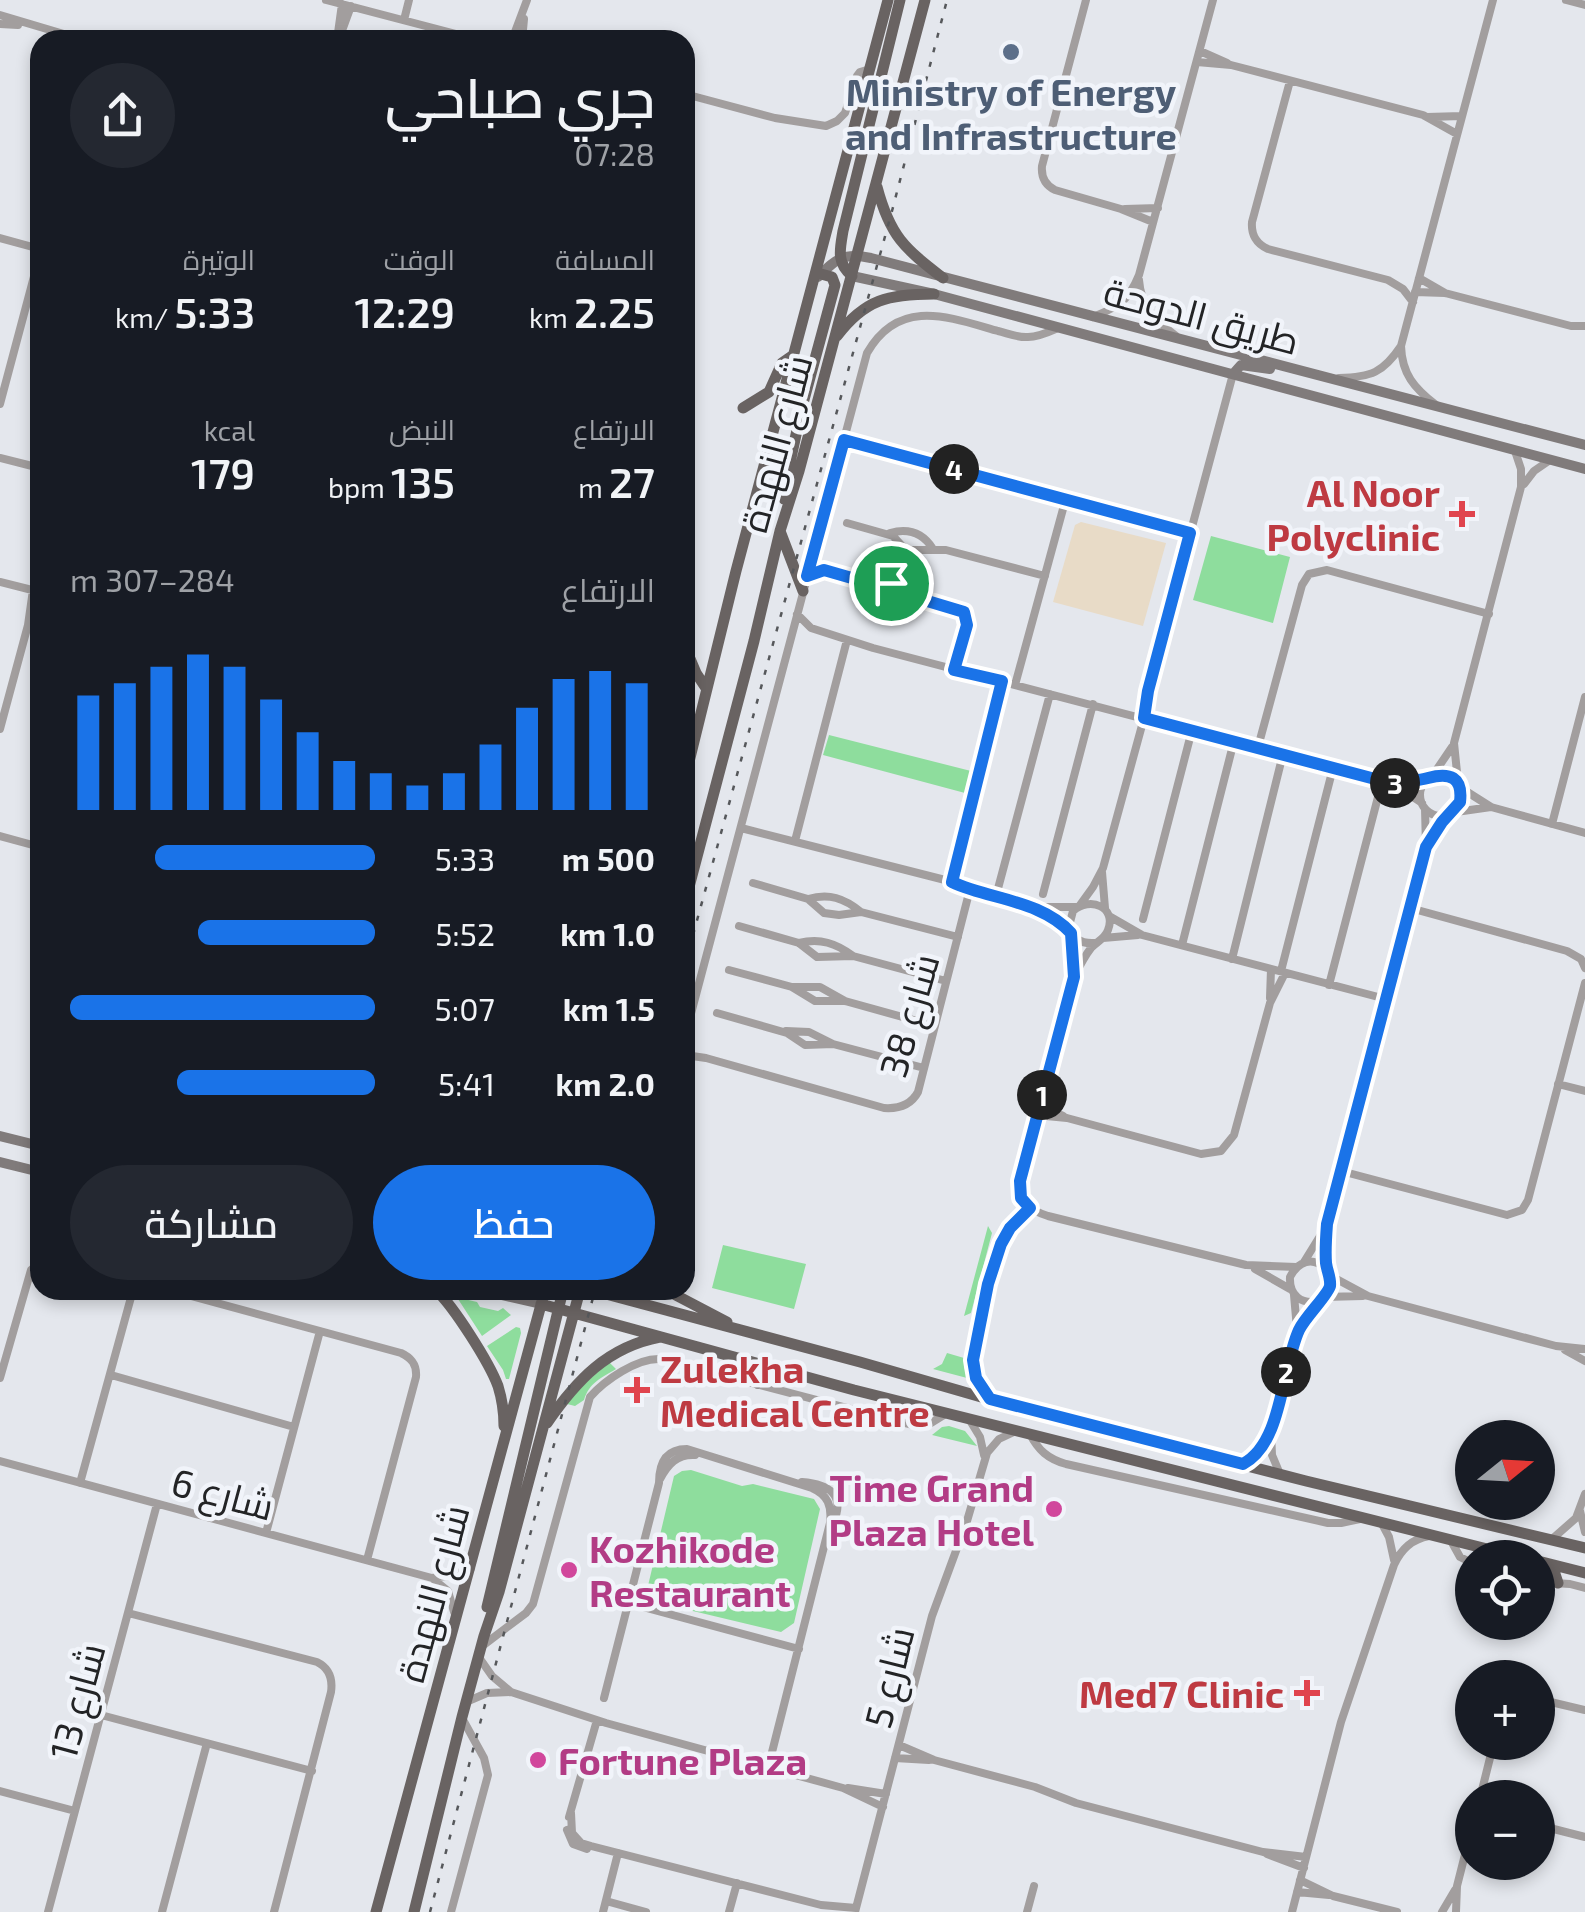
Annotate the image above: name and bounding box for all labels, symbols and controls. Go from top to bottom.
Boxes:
marker: Ministry of Energy and Infrastructure [1000,41,1022,63]
button: share [70,63,175,168]
text: جري صباحي [385,63,655,129]
place label: Ministry of Energy and Infrastructure [845,68,1177,158]
text: 07:28 [574,134,655,172]
text: الوتيرة [183,242,255,276]
text: الوقت [384,242,455,276]
text: المسافة [555,242,655,276]
street label: طريق الدوحة [1099,267,1305,365]
text: 5:33 [174,286,255,336]
text: 12:29 [354,286,455,336]
text: 2.25 [574,286,655,336]
text: /km [115,300,174,334]
text: km [529,300,574,334]
street label: شارع النهدة [729,349,825,538]
text: النبض [389,412,455,446]
text: الارتفاع [573,412,655,446]
text: kcal [204,413,255,447]
pin: 4 [929,444,979,494]
text: 179 [191,447,255,497]
text: 4 [945,452,963,486]
text: 135 [391,456,455,506]
text: 27 [609,456,655,506]
place label: Al Noor Polyclinic [1267,469,1440,559]
text: bpm [328,470,391,504]
text: m [578,470,609,504]
marker: Al Noor Polyclinic [1449,501,1475,527]
pin [849,541,934,626]
icon: arrive [864,556,919,611]
text: 284–307 m [70,560,235,598]
text: الارتفاع [561,570,655,608]
pin: 3 [1370,758,1420,808]
text: 3 [1387,766,1403,800]
text: 5:33 [435,839,495,877]
text: 500 m [562,839,655,877]
text: 5:52 [435,914,495,952]
text: 1.0 km [560,914,655,952]
street label: شارع 38 [868,948,951,1083]
text: 5:07 [435,989,495,1027]
text: 1.5 km [563,989,655,1027]
text: 5:41 [438,1064,495,1102]
text: 2.0 km [555,1064,655,1102]
pin: 1 [1017,1070,1067,1120]
text: 1 [1036,1078,1048,1112]
button: مشاركة [70,1165,353,1280]
button: حفظ [373,1165,655,1280]
place label: Zulekha Medical Centre [660,1345,930,1435]
pin: 2 [1261,1347,1311,1397]
text: 2 [1278,1355,1294,1389]
marker: Zulekha Medical Centre [624,1377,650,1403]
north arrow [1455,1420,1555,1520]
map controls [1455,1420,1555,1880]
street label: شارع 6 [166,1457,279,1533]
place label: Time Grand Plaza Hotel [828,1464,1035,1554]
marker: Time Grand Plaza Hotel [1043,1498,1065,1520]
street label: شارع النهدة [386,1499,482,1688]
place label: Kozhikode Restaurant [589,1525,791,1615]
button: locate [1455,1540,1555,1640]
marker: Kozhikode Restaurant [558,1559,580,1581]
street label: شارع 5 [853,1622,927,1733]
street label: شارع 13 [38,1638,117,1765]
button: + [1455,1660,1555,1760]
place label: Med7 Clinic [1079,1670,1284,1716]
marker: Med7 Clinic [1294,1680,1320,1706]
place label: Fortune Plaza [558,1737,807,1783]
marker: Fortune Plaza [527,1749,549,1771]
button: − [1455,1780,1555,1880]

